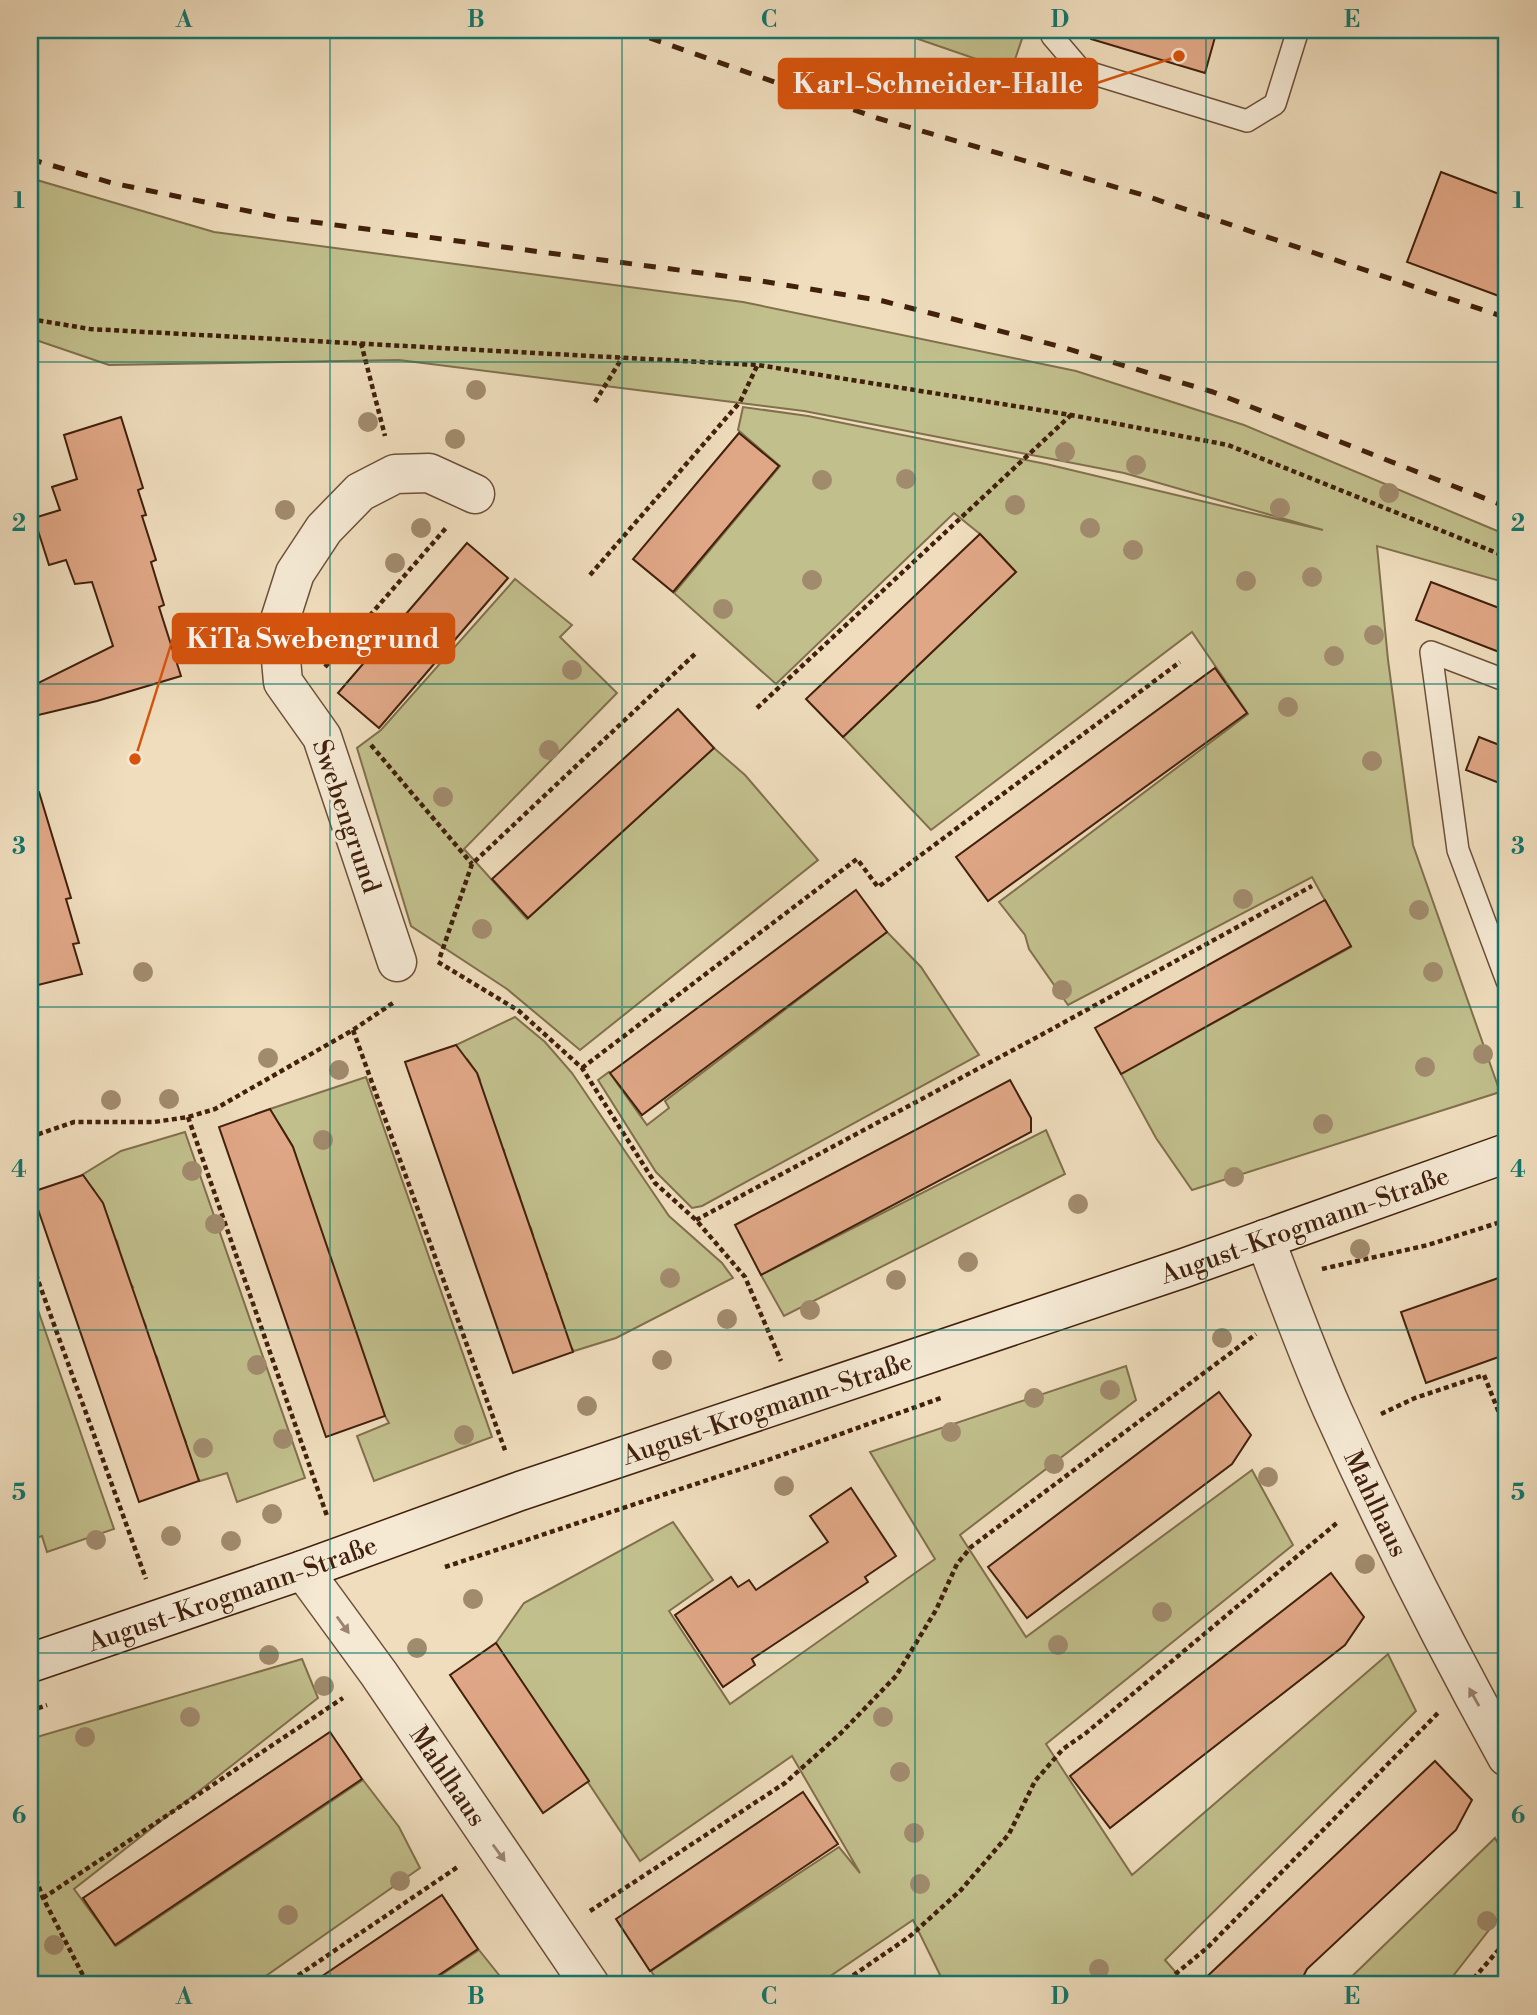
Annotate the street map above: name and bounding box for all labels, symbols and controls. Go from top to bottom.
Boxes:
text: A [175,6,193,34]
text: B [467,6,485,34]
text: C [761,6,777,34]
text: D [1051,6,1069,34]
text: E [1344,6,1360,34]
callout: Karl-Schneider-Halle [779,59,1097,108]
text: Karl-Schneider-Halle [793,67,1083,102]
text: 1 [13,187,25,215]
text: 1 [1512,187,1524,215]
text: 2 [12,510,26,538]
text: 2 [1511,510,1525,538]
callout: KiTa Swebengrund [173,614,454,663]
text: KiTa Swebengrund [186,622,440,657]
street label: Swebengrund [305,735,387,897]
text: 3 [12,833,26,861]
text: 3 [1511,833,1525,861]
text: 4 [11,1156,27,1184]
text: 4 [1510,1156,1526,1184]
street label: August-Krogmann-Straße [1156,1160,1454,1292]
street label: August-Krogmann-Straße [617,1345,917,1473]
street label: Mahlhaus [1336,1446,1414,1562]
text: 5 [12,1479,26,1507]
text: 5 [1511,1479,1525,1507]
street label: August-Krogmann-Straße [83,1529,382,1659]
one-way arrow [336,1616,350,1634]
one-way arrow [1468,1688,1480,1707]
street label: Mahlhaus [402,1720,493,1833]
text: 6 [12,1802,26,1830]
text: 6 [1511,1802,1525,1830]
one-way arrow [492,1844,506,1862]
text: A [175,1983,193,2011]
text: B [467,1983,485,2011]
text: C [761,1983,777,2011]
text: D [1051,1983,1069,2011]
text: E [1344,1983,1360,2011]

